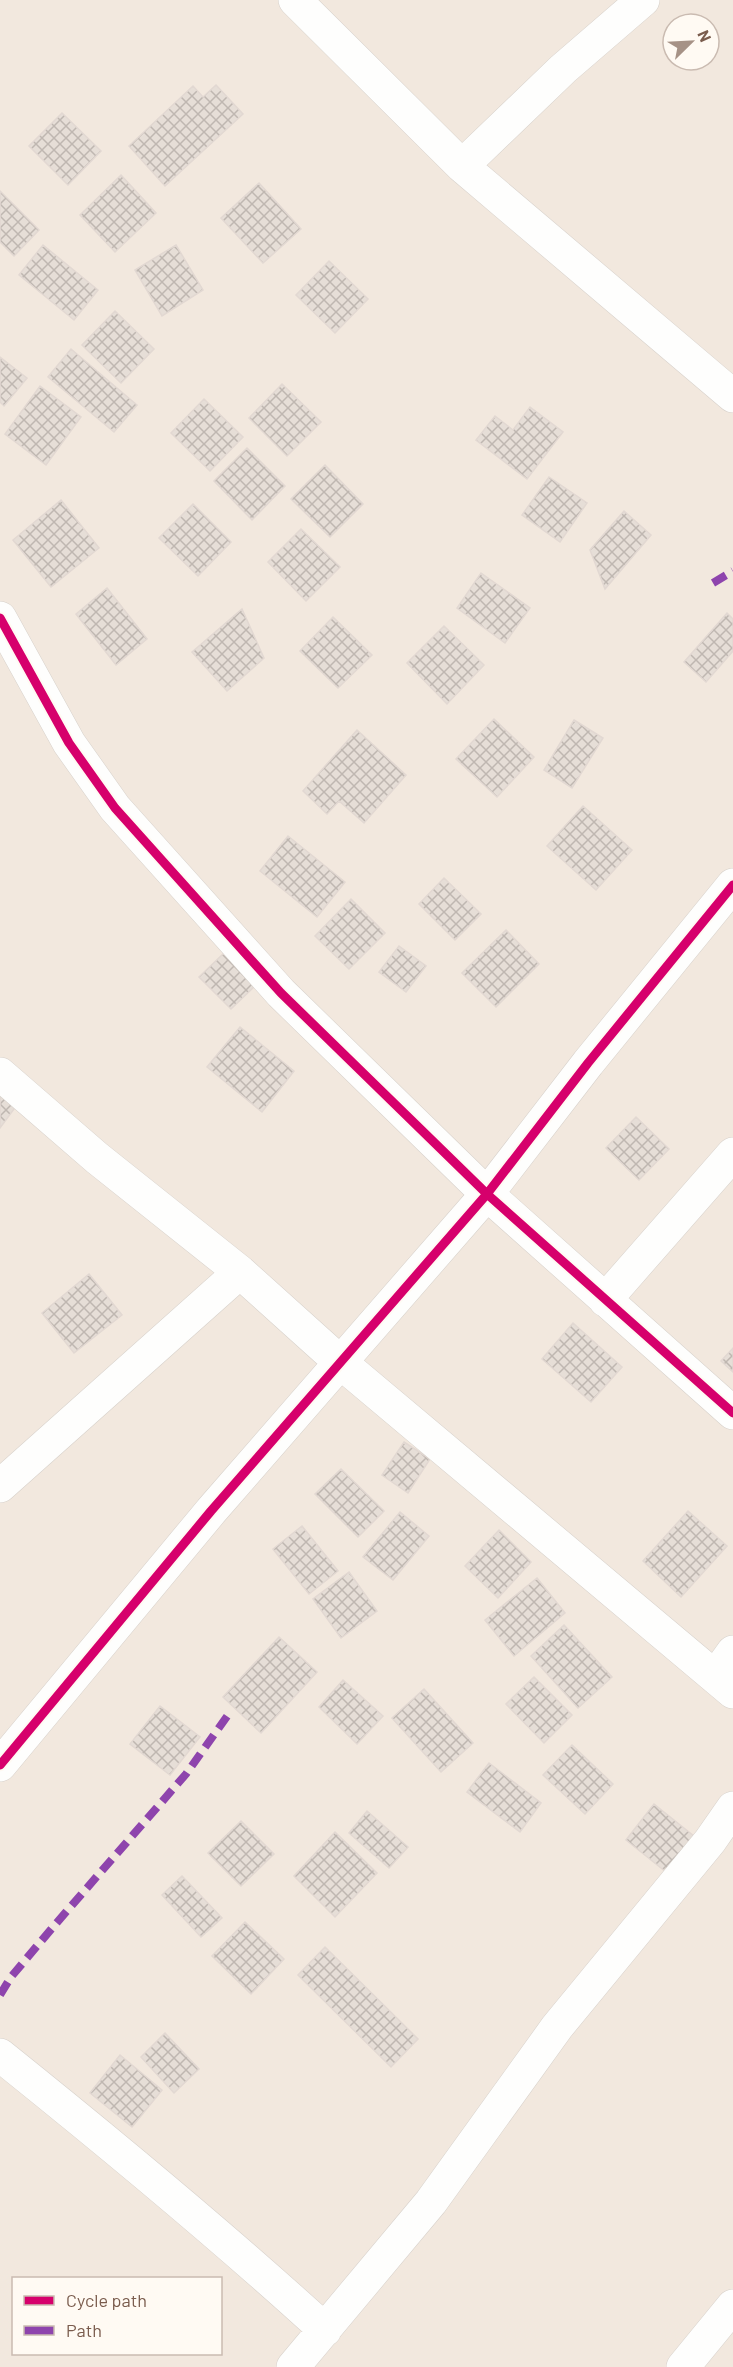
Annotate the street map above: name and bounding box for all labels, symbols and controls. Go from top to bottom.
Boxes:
north arrow [661,12,721,72]
text: N [694,27,716,44]
legend [12,2277,222,2355]
text: Cycle path [66,2289,147,2311]
text: Path [66,2319,102,2341]

